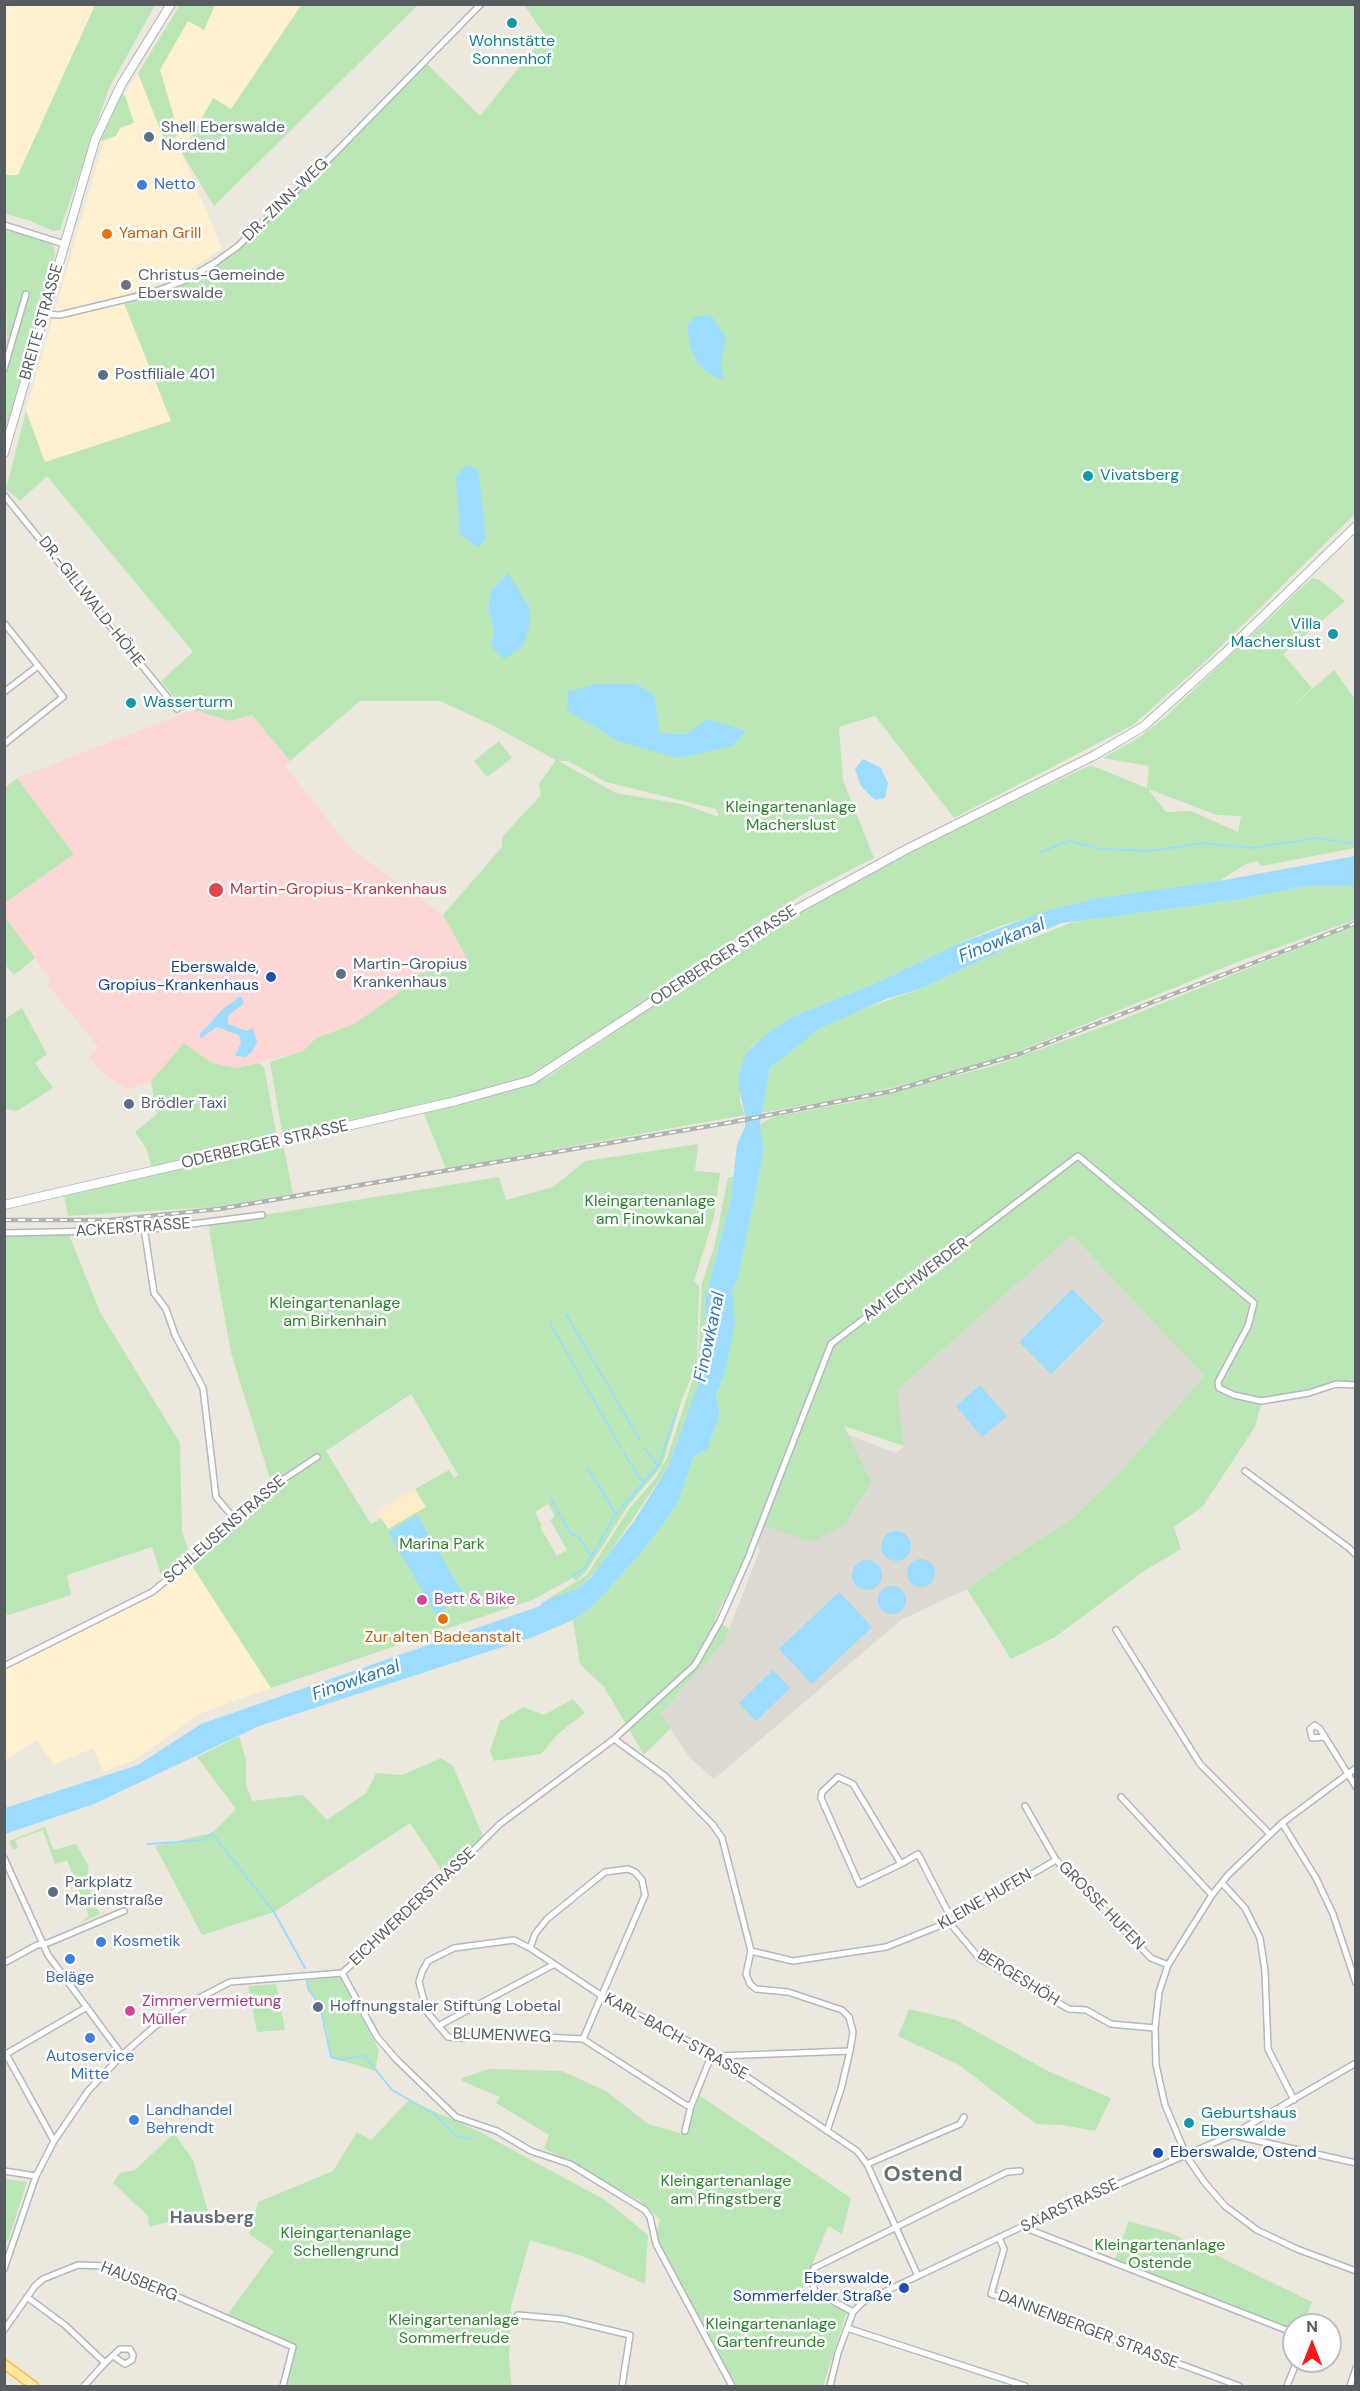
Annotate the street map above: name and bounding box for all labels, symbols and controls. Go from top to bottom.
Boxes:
marker: Wohnstätte Sonnenhof [505,16,519,30]
place label: Wohnstätte Sonnenhof [469,32,555,70]
place label: Shell Eberswalde Nordend [161,118,285,156]
marker: Shell Eberswalde Nordend [142,130,156,144]
street label: DR.-ZINN-WEG [239,154,333,246]
place label: Netto [154,175,196,195]
marker: Netto [135,178,149,192]
place label: Yaman Grill [119,224,201,244]
marker: Yaman Grill [100,227,114,241]
street label: BREITE STRASSE [16,262,68,382]
place label: Christus-Gemeinde Eberswalde [138,266,285,304]
marker: Christus-Gemeinde Eberswalde [119,278,133,292]
place label: Postfiliale 401 [115,365,215,385]
marker: Postfiliale 401 [96,368,110,382]
place label: Vivatsberg [1100,466,1179,486]
marker: Vivatsberg [1081,469,1095,483]
street label: DR.-GILLWALD-HÖHE [34,533,148,671]
place label: Villa Macherslust [1231,615,1321,653]
marker: Villa Macherslust [1326,627,1340,641]
place label: Wasserturm [143,693,233,713]
marker: Wasserturm [124,696,138,710]
park label: Kleingartenanlage Macherslust [726,798,856,836]
place label: Martin-Gropius-Krankenhaus [230,880,447,900]
marker: Martin-Gropius-Krankenhaus [207,881,225,899]
street label: ODERBERGER STRASSE [647,901,801,1011]
water label: Finowkanal [956,914,1048,968]
place label: Martin-Gropius Krankenhaus [353,955,467,993]
place label: Eberswalde, Gropius-Krankenhaus [98,958,259,996]
marker: Martin-Gropius Krankenhaus [334,967,348,981]
marker: Eberswalde, Gropius-Krankenhaus [264,970,278,984]
place label: Brödler Taxi [141,1094,227,1114]
marker: Brödler Taxi [122,1097,136,1111]
street label: ODERBERGER STRASSE [180,1116,350,1174]
park label: Kleingartenanlage am Finowkanal [585,1192,715,1230]
street label: ACKERSTRASSE [75,1214,191,1242]
street label: AM EICHWERDER [859,1234,973,1326]
water label: Finowkanal [690,1290,730,1384]
park label: Kleingartenanlage am Birkenhain [270,1294,400,1332]
street label: SCHLEUSENSTRASSE [160,1472,290,1588]
park label: Marina Park [399,1535,485,1555]
place label: Bett & Bike [434,1590,515,1610]
marker: Bett & Bike [415,1593,429,1607]
marker: Zur alten Badeanstalt [436,1612,450,1626]
place label: Zur alten Badeanstalt [365,1628,521,1648]
water label: Finowkanal [309,1656,403,1706]
street label: EICHWERDERSTRASSE [346,1844,480,1970]
street label: GROSSE HUFEN [1054,1858,1148,1954]
street label: KLEINE HUFEN [935,1865,1035,1935]
place label: Parkplatz Marienstraße [65,1873,163,1911]
marker: Parkplatz Marienstraße [46,1885,60,1899]
place label: Kosmetik [113,1932,181,1952]
marker: Kosmetik [94,1935,108,1949]
street label: BERGESHÖH [974,1945,1062,2011]
marker: Beläge [63,1952,77,1966]
place label: Beläge [46,1968,94,1988]
street label: KARL-BACH-STRASSE [601,1989,751,2085]
place label: Zimmervermietung Müller [142,1992,282,2030]
place label: Hoffnungstaler Stiftung Lobetal [330,1997,561,2017]
marker: Hoffnungstaler Stiftung Lobetal [311,2000,325,2014]
marker: Zimmervermietung Müller [123,2004,137,2018]
street label: BLUMENWEG [453,2025,551,2047]
marker: Autoservice Mitte [83,2031,97,2045]
place label: Autoservice Mitte [46,2047,134,2085]
place label: Landhandel Behrendt [146,2101,232,2139]
place label: Geburtshaus Eberswalde [1201,2104,1297,2142]
marker: Landhandel Behrendt [127,2113,141,2127]
marker: Geburtshaus Eberswalde [1182,2116,1196,2130]
place label: Eberswalde, Ostend [1170,2143,1317,2163]
marker: Eberswalde, Ostend [1151,2146,1165,2160]
district label: Ostend [883,2162,963,2188]
park label: Kleingartenanlage am Pfingstberg [661,2172,791,2210]
street label: SAARSTRASSE [1018,2175,1122,2237]
district label: Hausberg [170,2207,254,2229]
park label: Kleingartenanlage Schellengrund [281,2224,411,2262]
park label: Kleingartenanlage Ostende [1095,2236,1225,2274]
street label: HAUSBERG [98,2258,180,2306]
place label: Eberswalde, Sommerfelder Straße [733,2269,892,2307]
marker: Eberswalde, Sommerfelder Straße [897,2281,911,2295]
street label: DANNENBERGER STRASSE [995,2287,1181,2373]
park label: Kleingartenanlage Sommerfreude [389,2311,519,2349]
north arrow [1282,2313,1342,2373]
park label: Kleingartenanlage Gartenfreunde [706,2315,836,2353]
text: N [1306,2316,1318,2337]

